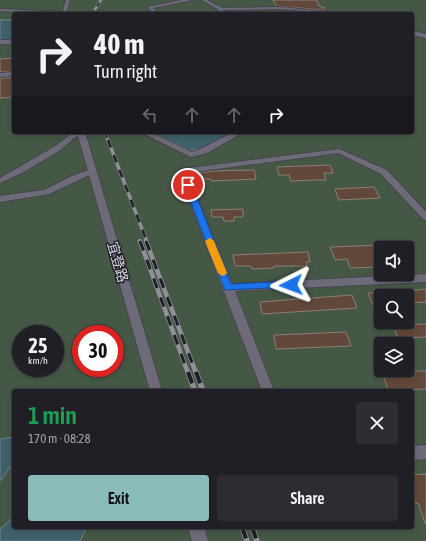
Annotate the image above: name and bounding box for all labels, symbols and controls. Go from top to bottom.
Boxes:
icon: right [28,28,80,80]
text: 40 m [94,28,144,60]
text: Turn right [94,61,157,82]
icon: left [139,104,161,126]
icon: ahead [181,104,203,126]
icon: ahead [223,104,245,126]
icon: right [265,104,287,126]
pin [171,168,205,202]
icon: arrive [177,174,199,196]
street label: 宜登路 [105,240,131,284]
map controls [374,241,414,377]
button: sound [374,241,414,281]
position arrow [270,264,312,306]
button: search [374,289,414,329]
speed limit sign: 30 [72,325,124,377]
text: 25 [29,334,47,357]
button: layers [374,337,414,377]
text: km/h [28,355,48,366]
text: 1 min [28,402,77,429]
button: close [356,402,398,444]
text: 170 m · 08:28 [28,431,91,446]
button: Exit [28,475,209,521]
button: Share [217,475,398,521]

